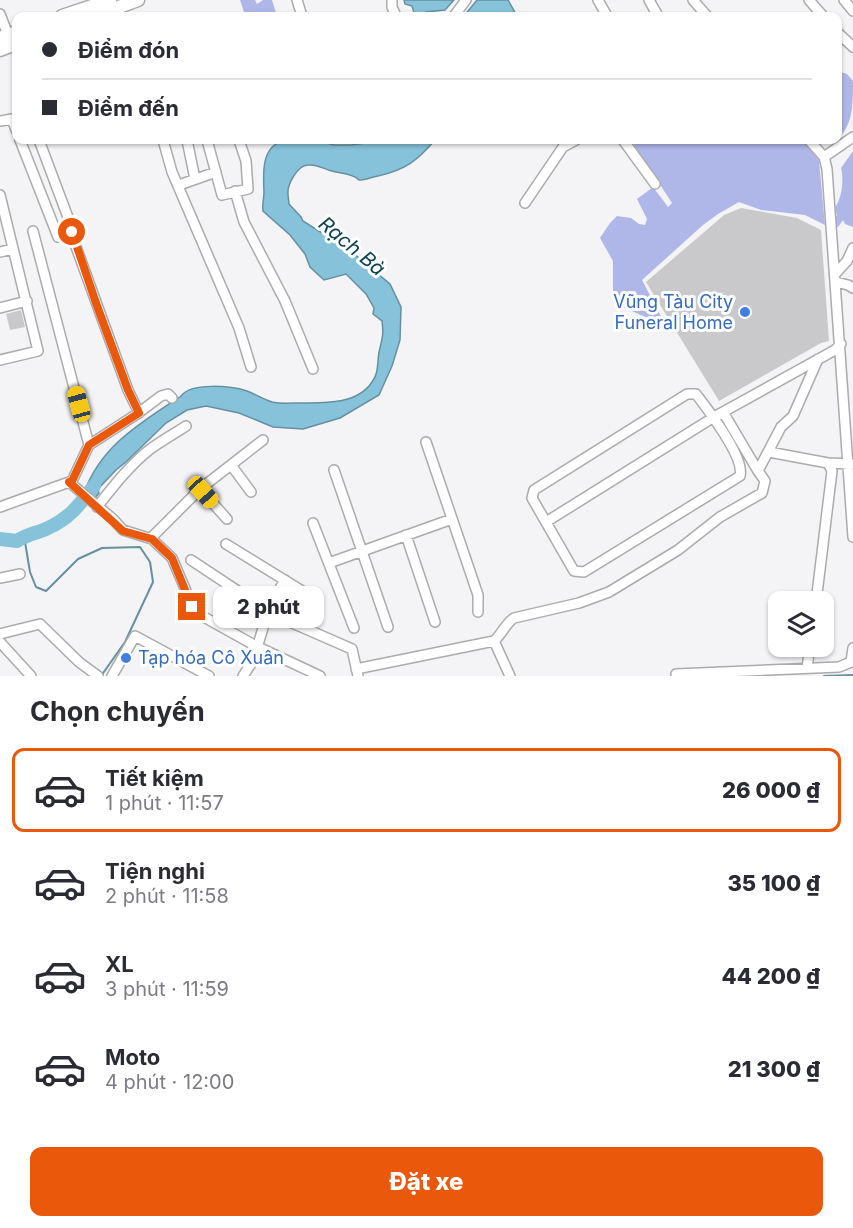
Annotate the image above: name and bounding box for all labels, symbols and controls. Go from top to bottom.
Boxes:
text: Điểm đón [78,37,179,63]
text: Điểm đến [78,95,179,121]
water label: Rạch Bà [314,211,390,281]
route start [58,218,85,245]
place label: Vũng Tàu City Funeral Home [613,291,733,333]
marker: Vũng Tàu City Funeral Home [738,305,752,319]
car [66,384,92,424]
car [184,473,222,511]
callout: 2 phút [213,586,324,628]
map controls [768,591,834,657]
button: layers [768,591,834,657]
route end [178,593,205,620]
text: 2 phút [237,595,300,619]
place label: Tạp hóa Cô Xuân [138,647,284,668]
marker: Tạp hóa Cô Xuân [119,651,133,665]
text: Chọn chuyến [30,695,205,728]
icon: car [33,763,87,817]
text: Tiết kiệm [105,765,204,791]
text: 26 000 ₫ [722,777,820,803]
text: 1 phút · 11:57 [105,791,224,815]
icon: car [33,856,87,910]
text: Tiện nghi [105,858,205,884]
text: 35 100 ₫ [727,870,820,896]
text: 2 phút · 11:58 [105,884,229,908]
icon: car [33,949,87,1003]
text: XL [105,951,134,977]
text: 44 200 ₫ [722,963,820,989]
text: 3 phút · 11:59 [105,977,229,1001]
icon: car [33,1042,87,1096]
text: Moto [105,1044,160,1070]
text: 21 300 ₫ [728,1056,820,1082]
text: 4 phút · 12:00 [105,1070,234,1094]
button: Đặt xe [30,1147,823,1216]

